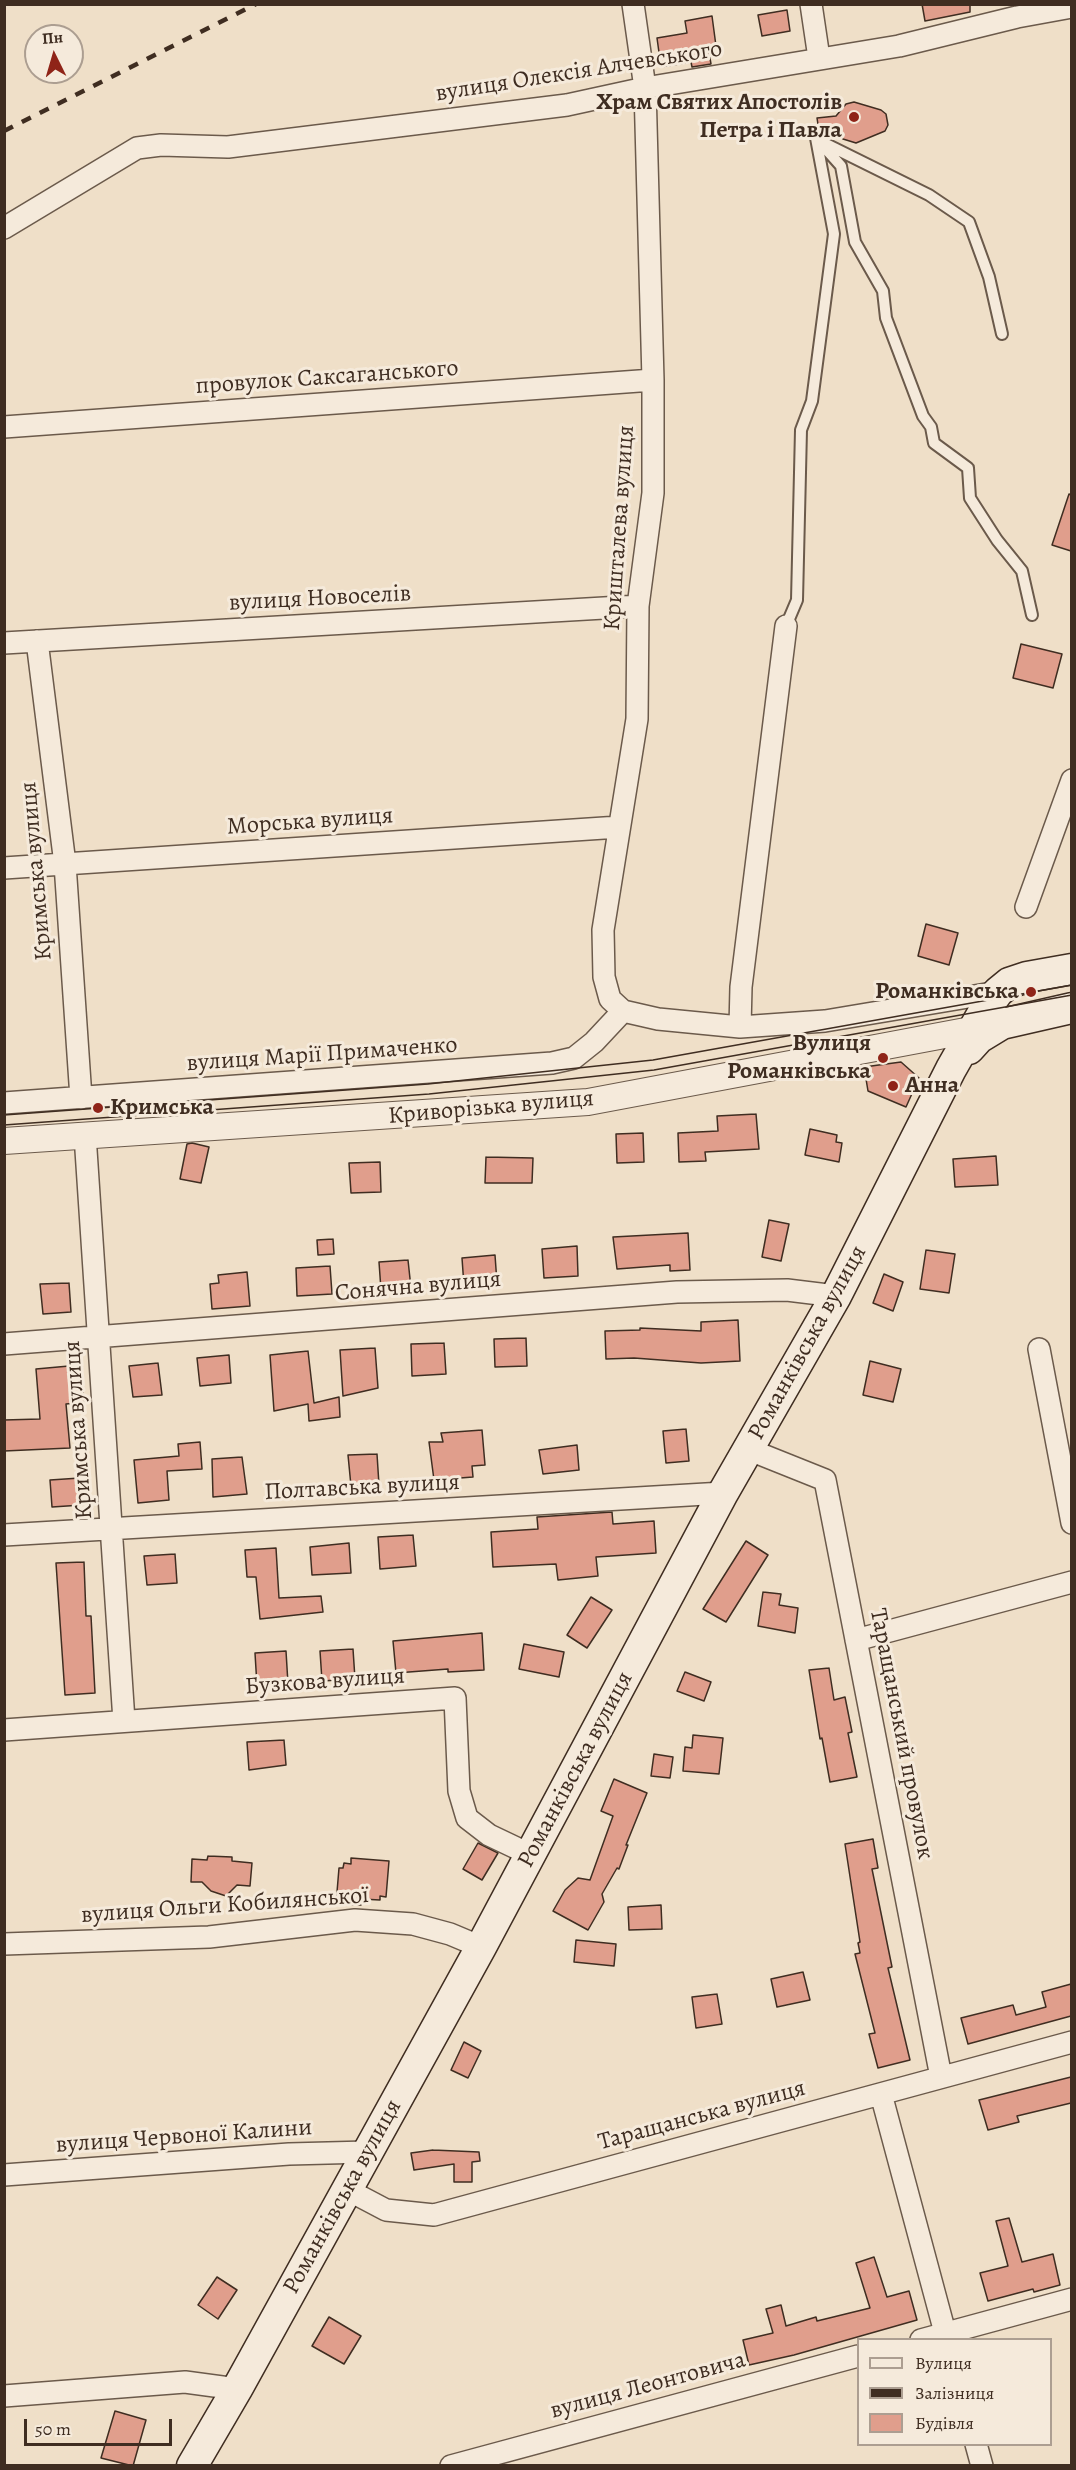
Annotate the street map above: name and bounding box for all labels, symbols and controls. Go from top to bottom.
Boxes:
north arrow [24,24,84,84]
text: Пн [41,26,64,50]
street label: вулиця Олексія Алчевського [434,35,724,109]
place label: Храм Святих Апостолів Петра і Павла [596,89,842,145]
marker: Храм Святих Апостолів Петра і Павла [847,110,861,124]
street label: провулок Саксаганського [195,354,459,402]
street label: Кришталева вулиця [598,424,642,632]
street label: вулиця Новоселів [228,580,412,618]
street label: Кримська вулиця [15,780,59,962]
street label: Морська вулиця [226,802,394,842]
place label: Романківська [875,978,1019,1006]
marker: Романківська [1024,985,1038,999]
place label: Вулиця Романківська [727,1030,871,1086]
street label: вулиця Марії Примаченко [186,1031,458,1079]
marker: Вулиця Романківська [876,1051,890,1065]
place label: Анна [905,1072,959,1100]
marker: Анна [886,1079,900,1093]
street label: Криворізька вулиця [387,1085,595,1131]
place label: Кримська [110,1094,214,1122]
marker: Кримська [91,1101,105,1115]
street label: Романківська вулиця [743,1241,873,1445]
street label: Сонячна вулиця [334,1265,502,1309]
street label: Кримська вулиця [58,1339,100,1521]
street label: Полтавська вулиця [264,1469,460,1507]
street label: Таращанський провулок [863,1606,939,1862]
street label: Бузкова вулиця [244,1662,406,1702]
street label: Романківська вулиця [512,1667,640,1873]
street label: вулиця Ольги Кобилянської [80,1882,370,1930]
street label: Таращанська вулиця [595,2074,809,2158]
street label: Романківська вулиця [278,2095,408,2299]
street label: вулиця Червоної Калини [55,2114,313,2160]
legend [857,2338,1052,2446]
street label: вулиця Леонтовича [547,2346,749,2426]
text: Вулиця [915,2351,972,2375]
text: Залізниця [915,2381,994,2405]
scale bar [27,2407,176,2445]
text: Будівля [915,2411,974,2435]
text: 50 m [35,2417,71,2441]

